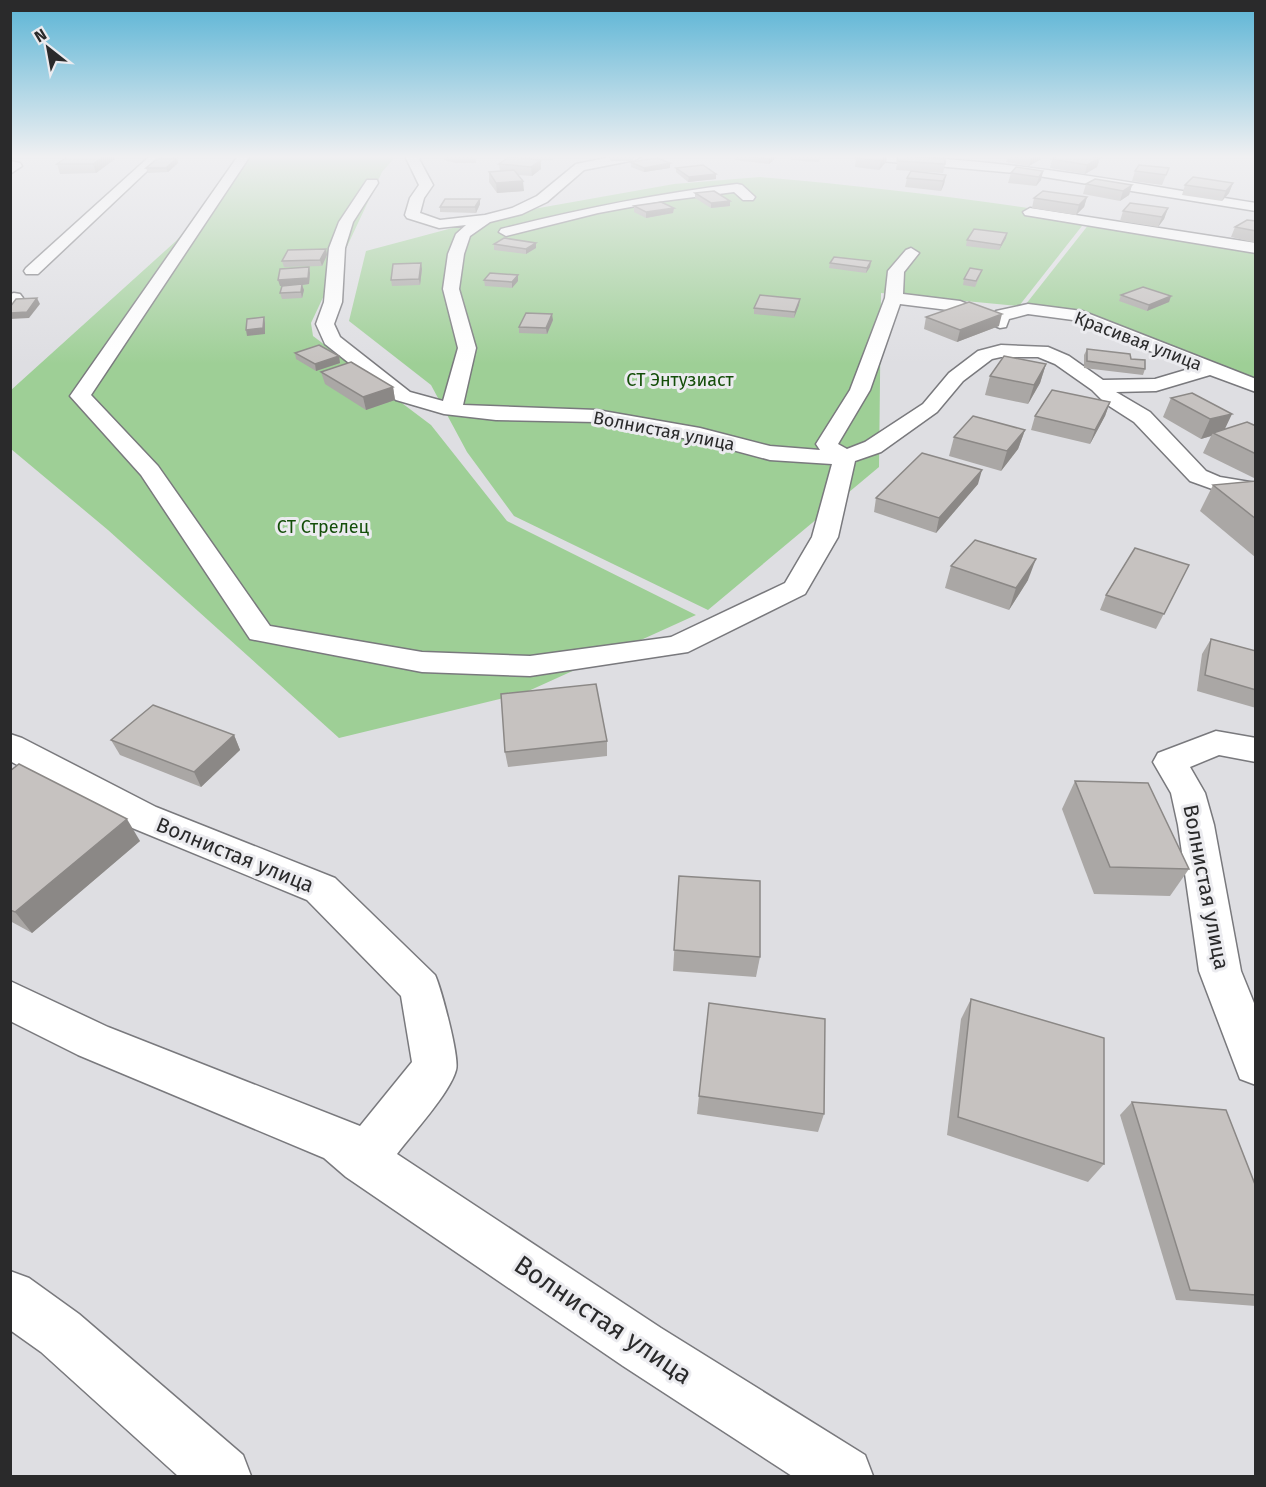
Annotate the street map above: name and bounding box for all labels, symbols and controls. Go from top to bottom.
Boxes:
north arrow [18,18,78,78]
text: N [31,25,50,46]
street label: Красивая улица [1071,307,1205,375]
park label: СТ Энтузиаст [626,369,735,391]
street label: Волнистая улица [591,406,737,456]
park label: СТ Стрелец [277,516,370,538]
street label: Волнистая улица [1177,802,1235,972]
street label: Волнистая улица [152,812,318,898]
street label: Волнистая улица [508,1249,698,1391]

